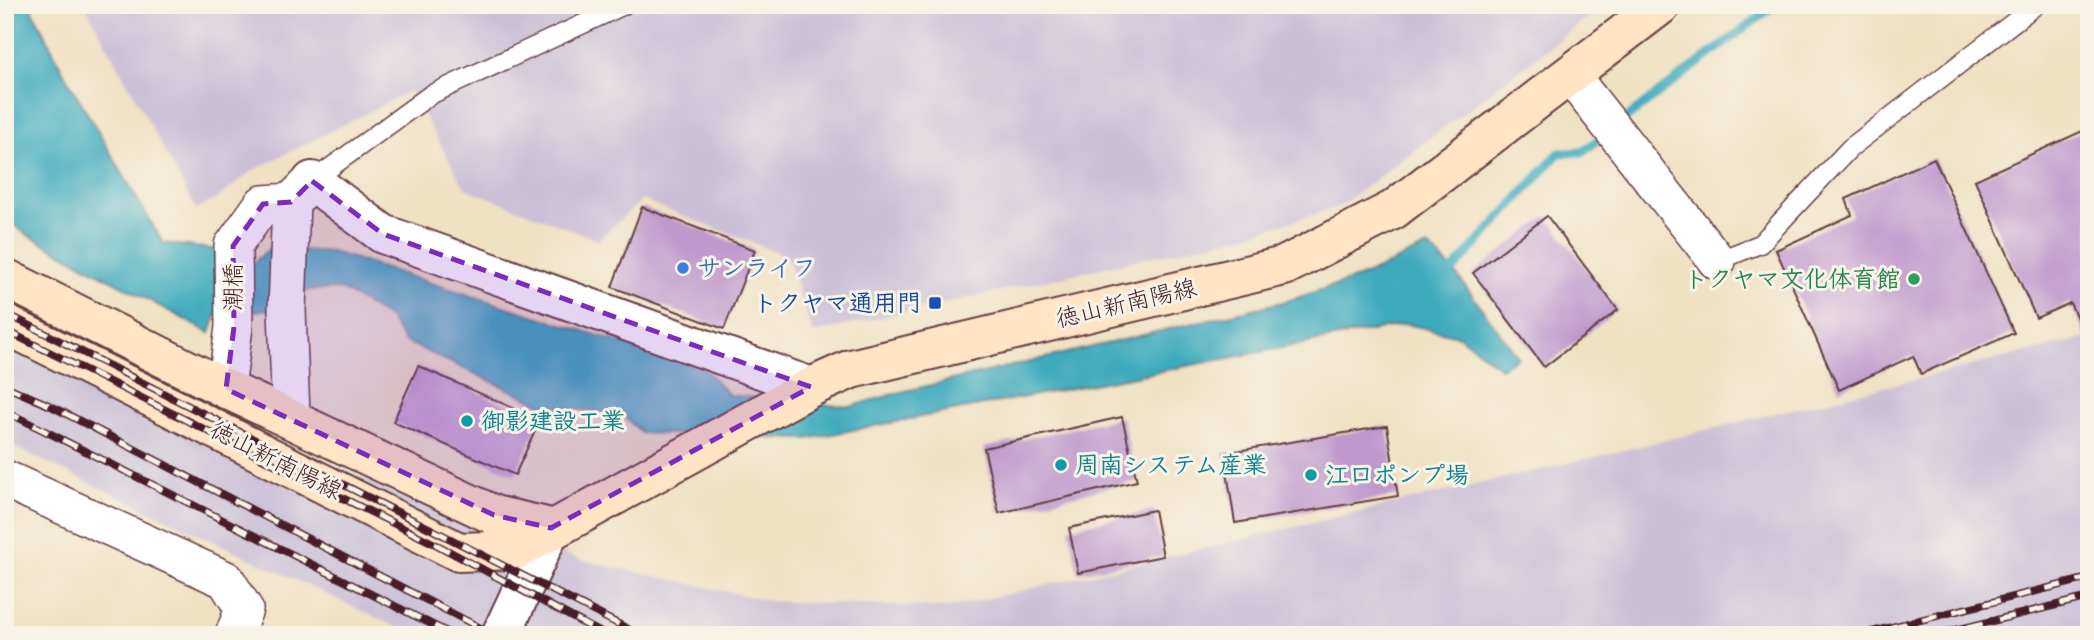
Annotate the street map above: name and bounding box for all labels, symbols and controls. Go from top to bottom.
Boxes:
place label: サンライフ [697,251,817,282]
marker: サンライフ [675,260,691,276]
place label: トクヤマ文化体育館 [1684,262,1900,293]
street label: 潮橋 [216,263,247,311]
street label: 徳山新南陽線 [1052,270,1199,333]
marker: トクヤマ文化体育館 [1906,271,1922,287]
place label: トクヤマ通用門 [753,286,921,317]
marker: トクヤマ通用門 [927,295,943,311]
place label: 御影建設工業 [481,404,625,435]
street label: 徳山新南陽線 [205,412,348,505]
marker: 御影建設工業 [459,413,475,429]
place label: 周南システム産業 [1075,448,1267,479]
marker: 周南システム産業 [1053,457,1069,473]
place label: 江口ポンプ場 [1325,458,1469,489]
marker: 江口ポンプ場 [1303,467,1319,483]

